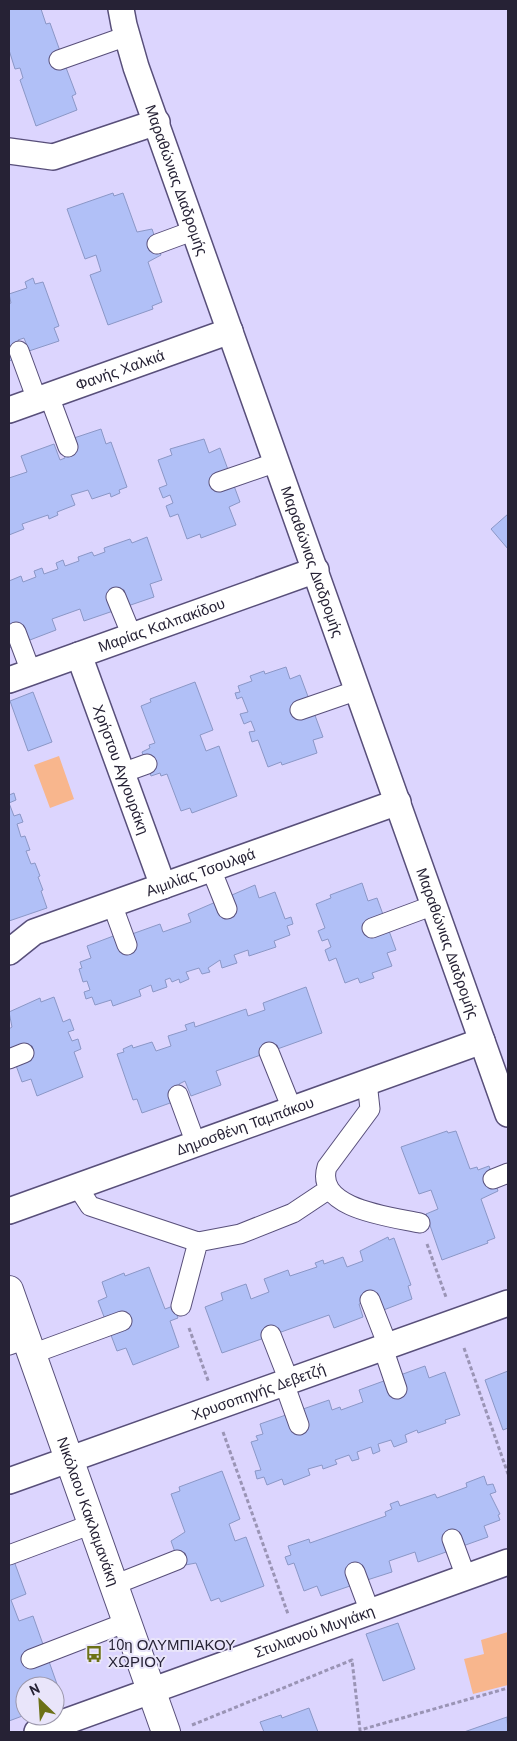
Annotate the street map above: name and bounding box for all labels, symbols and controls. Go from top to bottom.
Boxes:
street label: Μαραθώνιας Διαδρομής [141,102,212,258]
street label: Φανής Χαλκιά [73,345,167,394]
street label: Μαραθώνιας Διαδρομής [277,484,348,640]
street label: Μαρίας Καλπακίδου [95,593,227,656]
street label: Χρήστου Αγγουράκη [89,702,153,837]
street label: Αιμιλίας Τσουλφά [143,844,258,900]
street label: Μαραθώνιας Διαδρομής [412,865,483,1021]
street label: Δημοσθένη Ταμπάκου [174,1092,316,1159]
street label: Χρυσοπηγής Δεβετζή [189,1359,328,1424]
street label: Νικόλαου Κακλαμανάκη [53,1434,123,1588]
street label: Στυλιανού Μυγιάκη [252,1601,377,1662]
place label: 10η ΟΛΥΜΠΙΑΚΟΥ ΧΩΡΙΟΥ [108,1635,235,1671]
bus stop icon: 10η ΟΛΥΜΠΙΑΚΟΥ ΧΩΡΙΟΥ [84,1644,104,1664]
north arrow [15,1676,65,1726]
text: N [27,1679,42,1699]

